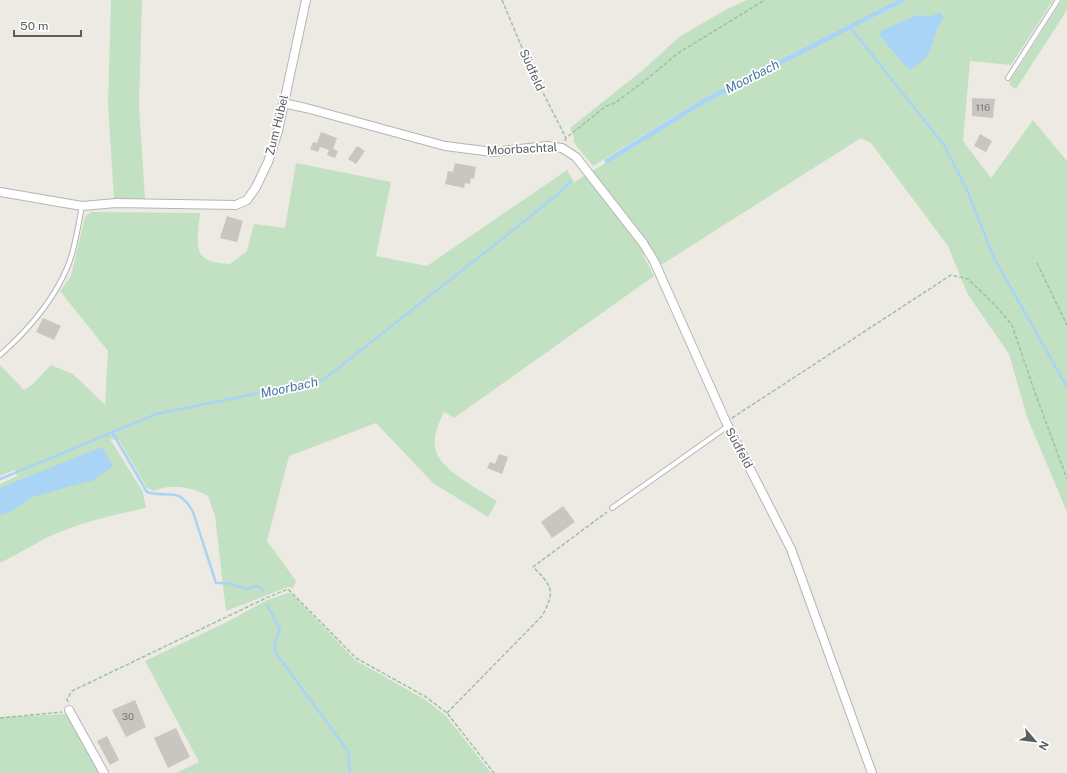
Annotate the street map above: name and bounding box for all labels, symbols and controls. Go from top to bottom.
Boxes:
scale bar [14,12,81,38]
text: 50 m [20,19,48,33]
street label: Südfeld [517,47,547,93]
water label: Moorbach [723,56,782,96]
street label: Zum Hübel [263,93,291,157]
house number: 116 [976,101,990,113]
street label: Moorbachtal [486,140,558,158]
water label: Moorbach [259,374,319,401]
street label: Südfeld [722,425,756,471]
house number: 30 [122,710,134,722]
north arrow [1015,721,1055,761]
text: N [1037,739,1051,752]

